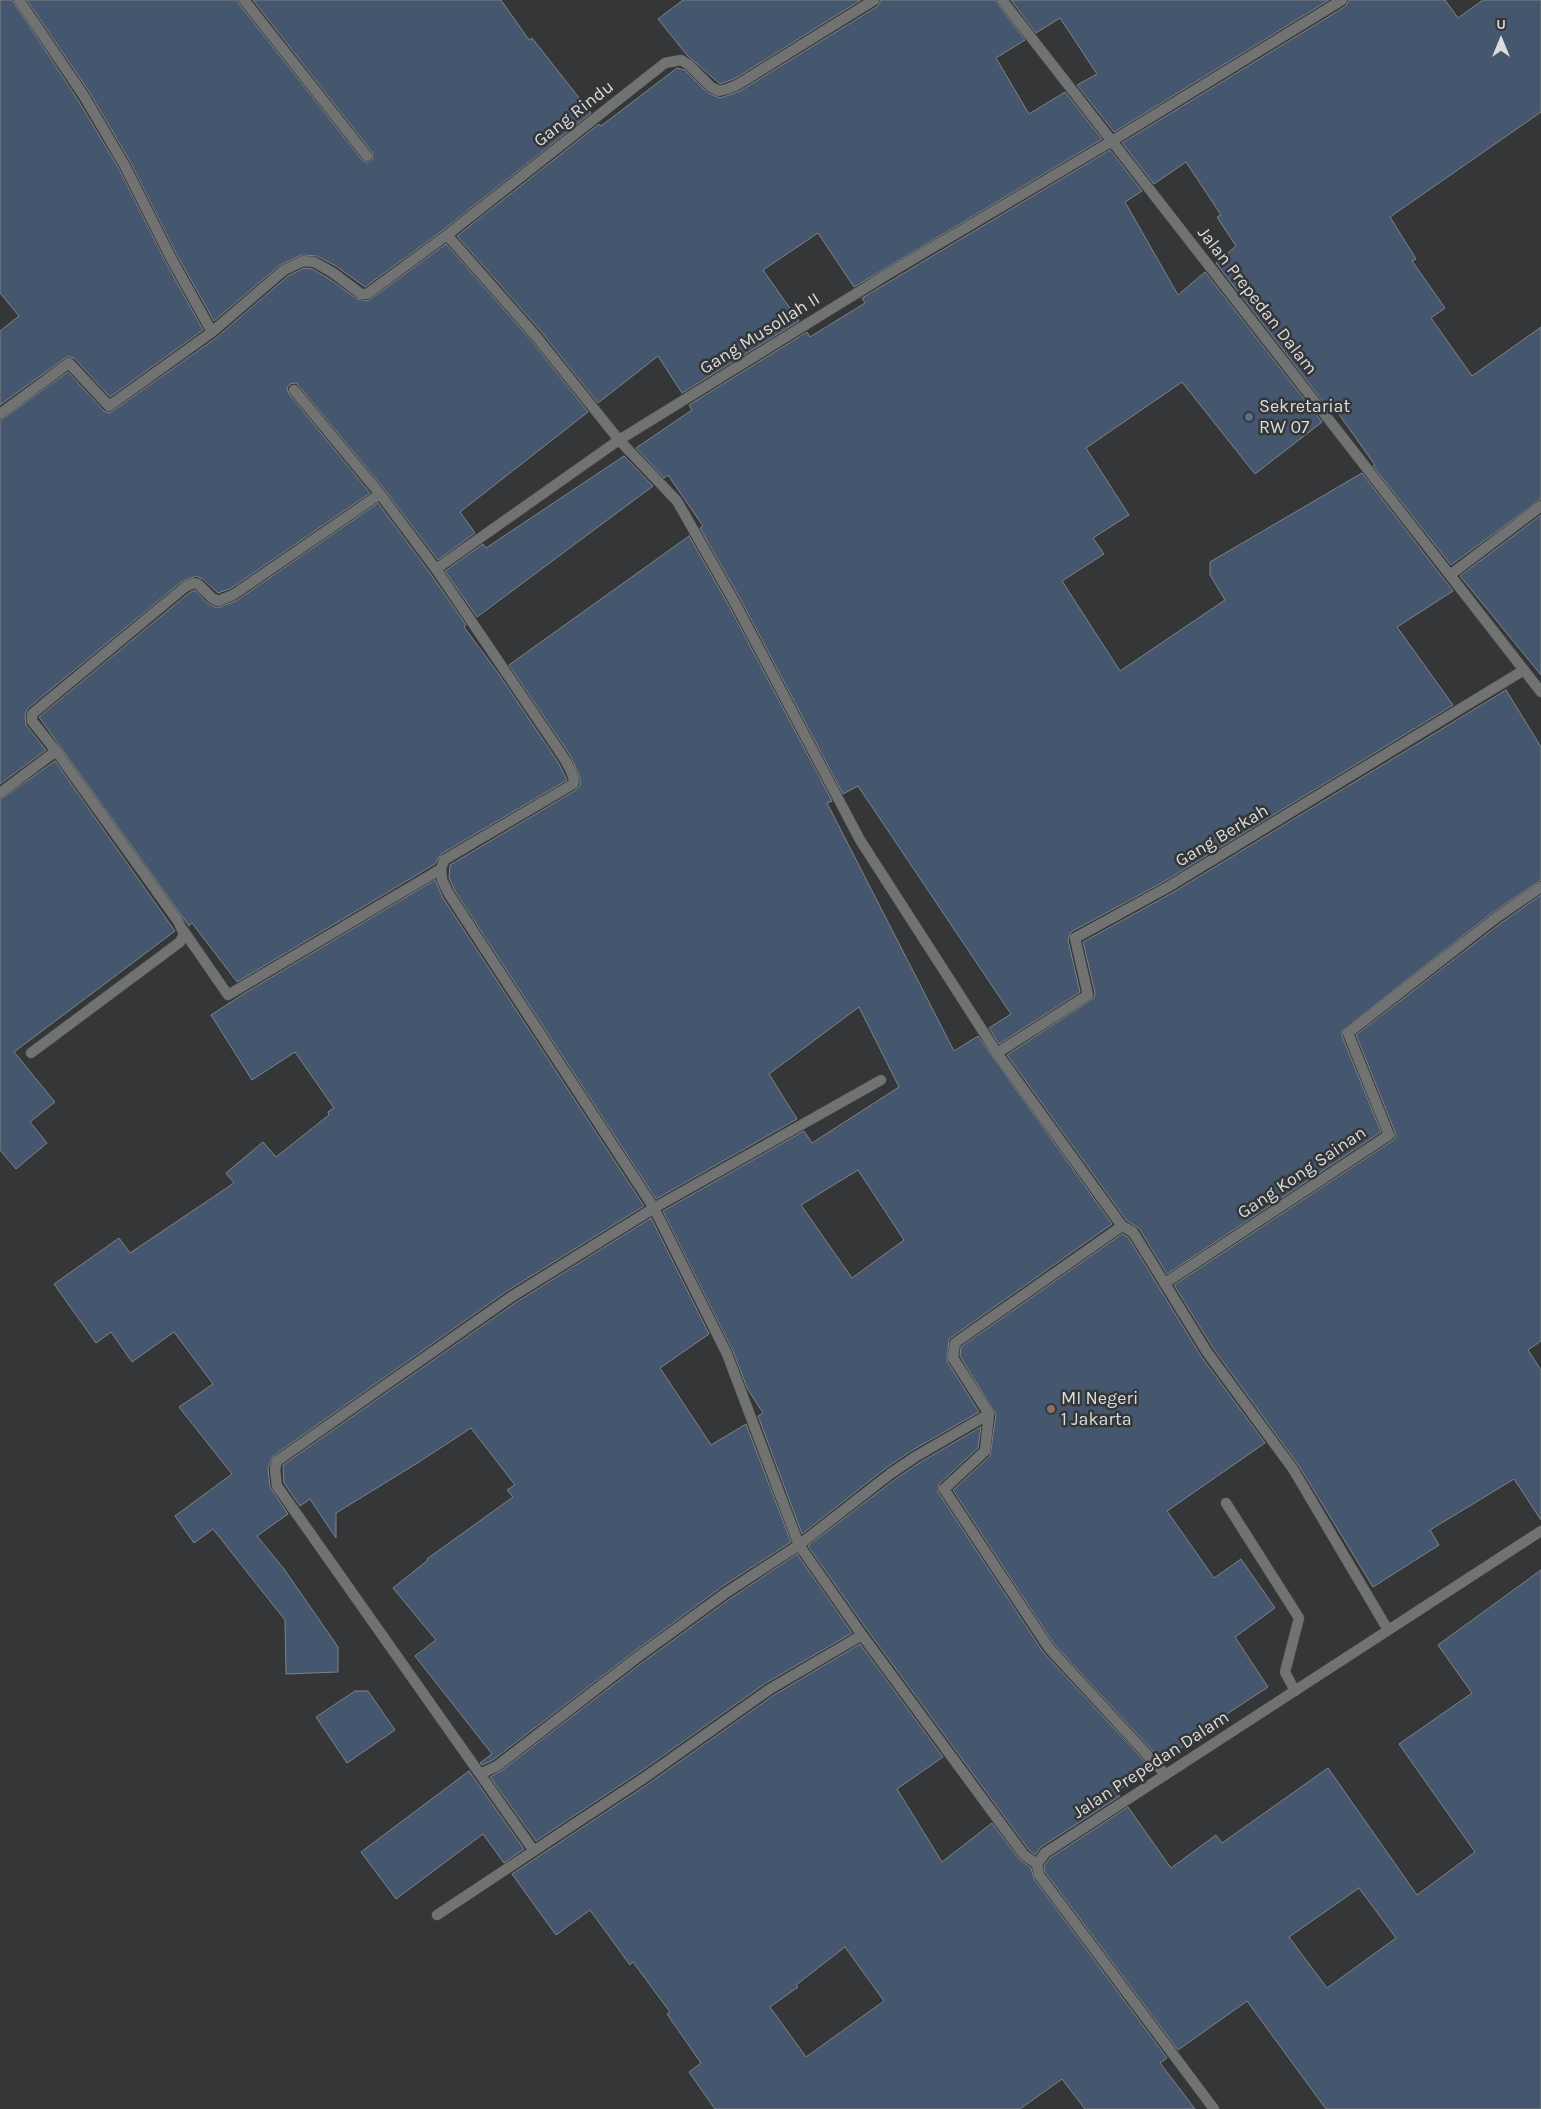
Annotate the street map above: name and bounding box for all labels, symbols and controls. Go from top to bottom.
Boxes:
north arrow [1476,15,1526,65]
text: U [1496,16,1506,33]
street label: Gang Rindu [530,76,618,152]
street label: Jalan Prepedan Dalam [1192,223,1322,379]
street label: Gang Musollah II [696,288,824,380]
place label: Sekretariat RW 07 [1259,396,1350,438]
marker: Sekretariat RW 07 [1243,411,1255,423]
street label: Gang Berkah [1172,800,1272,872]
street label: Gang Kong Sainan [1234,1122,1370,1224]
place label: MI Negeri 1 Jakarta [1061,1388,1138,1430]
marker: MI Negeri 1 Jakarta [1045,1403,1057,1415]
street label: Jalan Prepedan Dalam [1069,1706,1233,1824]

